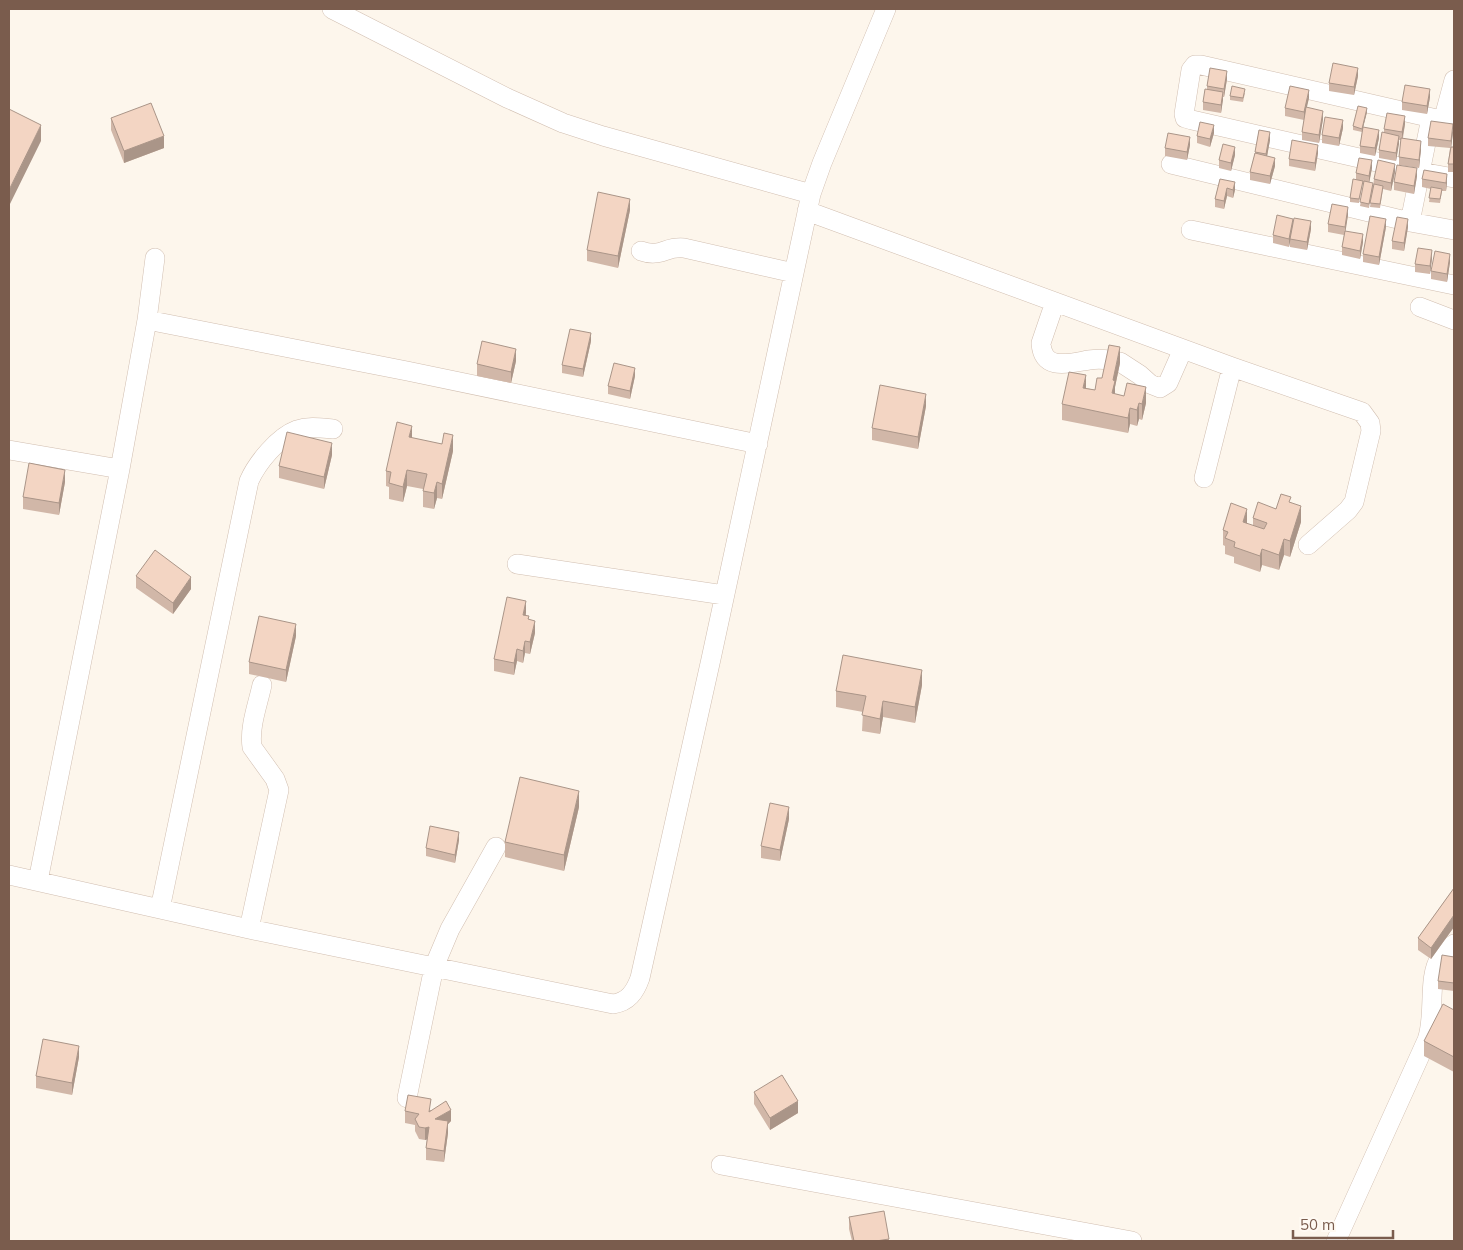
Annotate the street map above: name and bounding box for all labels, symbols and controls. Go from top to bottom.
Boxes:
scale bar [1293,1208,1393,1240]
text: 50 m [1300,1215,1335,1234]

